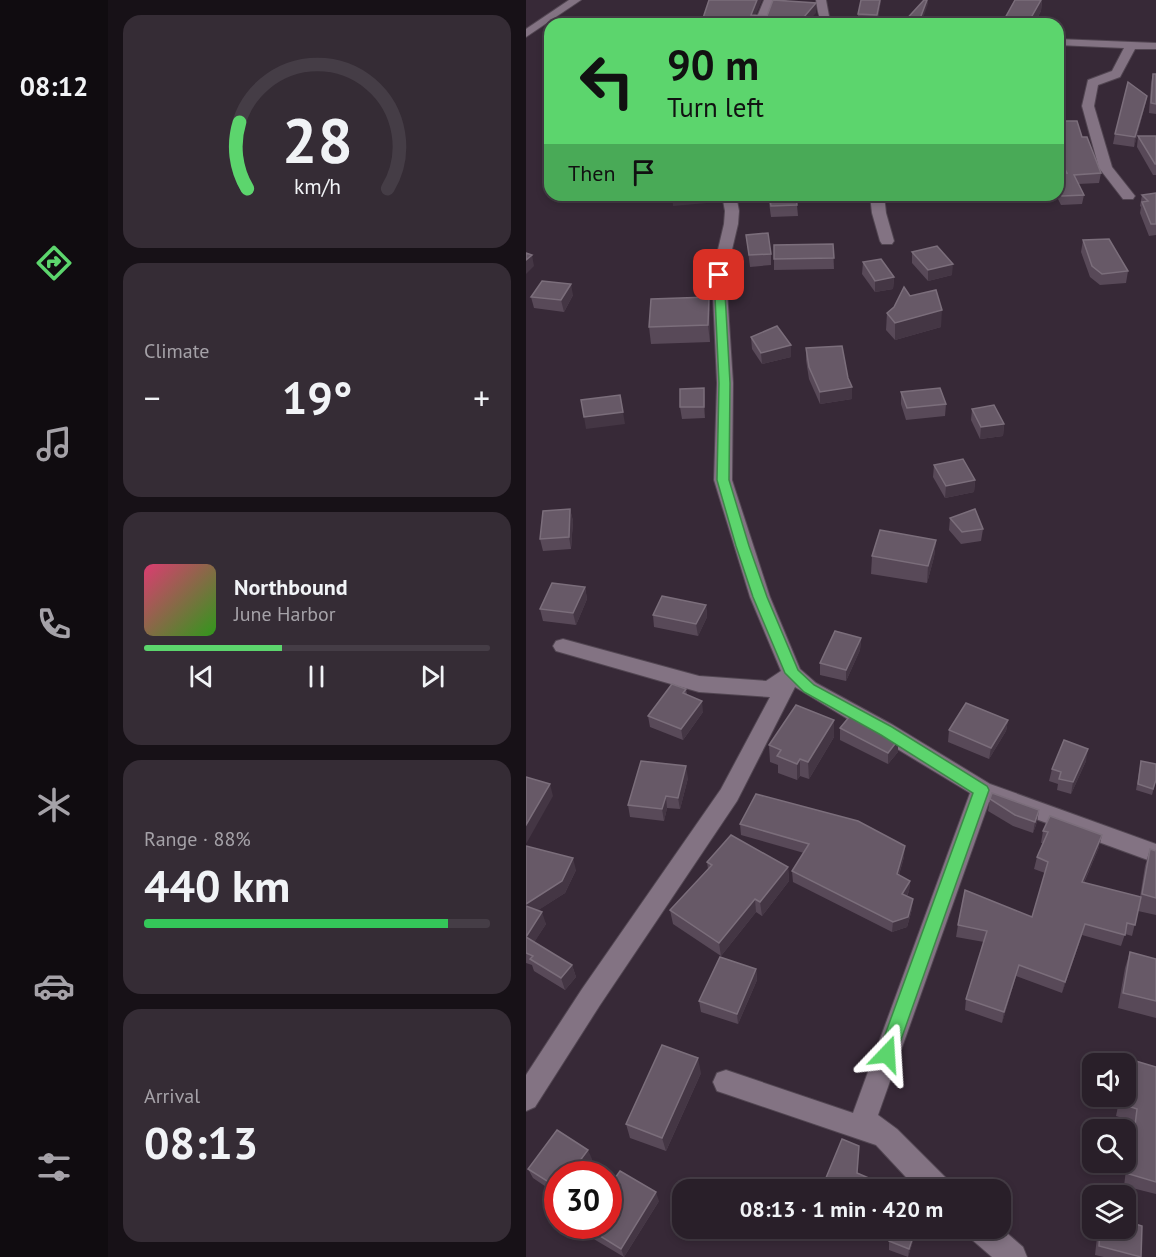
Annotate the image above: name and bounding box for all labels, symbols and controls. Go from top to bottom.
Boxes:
text: 90 m [667,37,759,92]
icon: left [568,42,646,120]
text: 08:12 [20,69,88,103]
text: Turn left [667,90,764,124]
text: 28 [282,99,352,180]
icon: arrive [627,156,660,189]
text: Then [568,159,615,187]
text: km/h [293,172,340,200]
icon: directions [33,242,75,284]
pin [693,249,744,300]
icon: arrive [702,258,735,291]
text: Climate [144,338,210,364]
text: 19° [282,368,352,426]
text: − [144,376,161,419]
text: + [473,376,490,419]
icon: music [33,423,75,465]
text: Northbound [234,573,348,601]
text: June Harbor [234,601,336,627]
icon: phone [33,603,75,645]
icon: previous [185,660,218,693]
icon: pause [300,660,333,693]
icon: next [416,660,449,693]
icon: climate [33,784,75,826]
text: Range · 88% [144,826,251,852]
text: 440 km [144,856,290,914]
icon: car [33,965,75,1007]
position arrow [855,1022,919,1086]
map controls [1082,1053,1136,1239]
button: sound [1082,1053,1136,1107]
text: Arrival [144,1083,200,1109]
text: 08:13 [144,1113,258,1171]
button: search [1082,1119,1136,1173]
icon: filters [33,1146,75,1188]
speed limit sign: 30 [544,1161,622,1239]
button: layers [1082,1185,1136,1239]
text: 08:13 · 1 min · 420 m [740,1195,943,1223]

